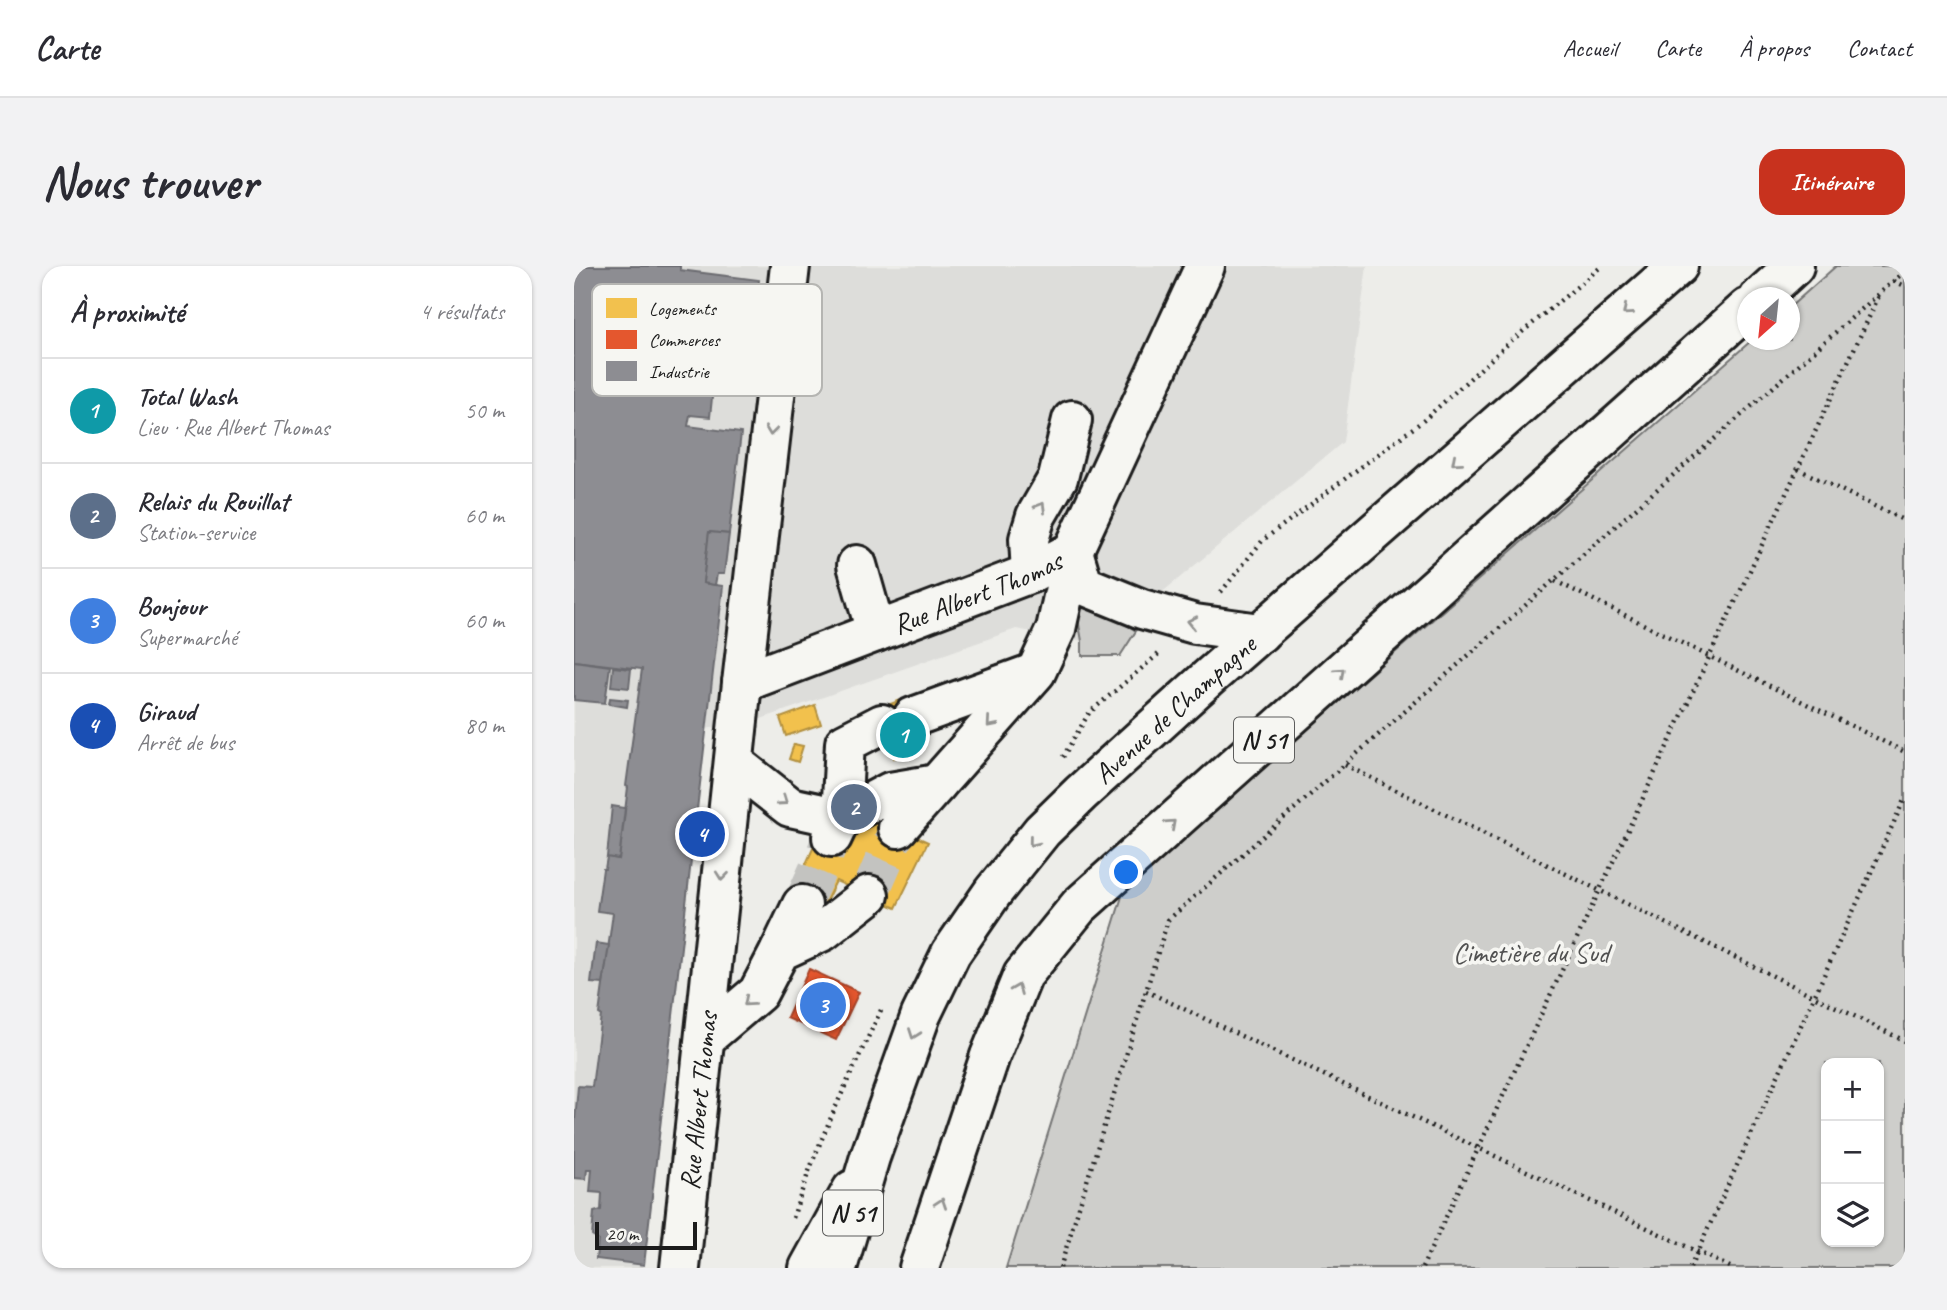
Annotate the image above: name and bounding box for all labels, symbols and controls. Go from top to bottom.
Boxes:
text: Carte [35,27,99,69]
text: Accueil [1563,33,1617,63]
text: Carte [1655,33,1701,63]
text: À propos [1739,33,1809,63]
text: Contact [1847,33,1912,63]
button: Itinéraire [1759,149,1905,215]
text: Nous trouver [42,151,257,213]
legend [592,284,822,396]
north arrow [1737,287,1800,350]
text: À proximité [70,293,184,331]
text: 4 résultats [420,297,504,326]
text: Logements [649,297,717,321]
one-way arrow [1622,303,1635,315]
text: Commerces [649,328,721,352]
text: Industrie [649,360,711,384]
text: Total Wash [137,380,237,413]
text: 1 [88,396,98,425]
text: 50 m [465,396,504,425]
text: Lieu · Rue Albert Thomas [137,413,329,442]
one-way arrow [764,425,779,437]
one-way arrow [1451,453,1464,465]
text: Relais du Rouillat [137,485,289,518]
text: 2 [88,501,98,530]
text: 60 m [465,501,504,530]
one-way arrow [1033,502,1046,515]
text: Station-service [137,518,255,547]
street label: Rue Albert Thomas [888,542,1070,642]
text: Bonjour [137,590,206,623]
text: 3 [88,606,98,635]
text: 60 m [465,606,504,635]
one-way arrow [1186,616,1198,630]
text: Supermarché [137,623,237,652]
street label: Avenue de Champagne [1086,626,1265,791]
one-way arrow [1332,668,1345,680]
text: Giraud [137,695,195,728]
pin: 1 [880,709,926,761]
text: 4 [88,711,98,740]
text: 80 m [465,711,504,740]
one-way arrow [987,715,999,728]
road number: N 51 [1234,718,1294,762]
text: Arrêt de bus [137,728,234,757]
pin: 2 [831,781,877,833]
one-way arrow [775,792,788,805]
pin: 4 [679,808,725,860]
one-way arrow [1163,820,1176,832]
one-way arrow [1029,835,1042,847]
your location [1109,855,1143,889]
one-way arrow [715,871,730,882]
park label: Cimetière du Sud [1453,935,1613,970]
pin: 3 [800,979,846,1031]
one-way arrow [1009,984,1023,996]
one-way arrow [744,993,756,1006]
street label: Rue Albert Thomas [671,1008,725,1192]
one-way arrow [908,1028,922,1040]
map controls [1821,1058,1884,1247]
button: + [1821,1058,1884,1121]
button: − [1821,1121,1884,1184]
button: layers [1821,1184,1884,1247]
road number: N 51 [823,1190,883,1236]
one-way arrow [933,1198,947,1210]
scale bar [595,1219,696,1251]
text: 20 m [606,1222,638,1246]

